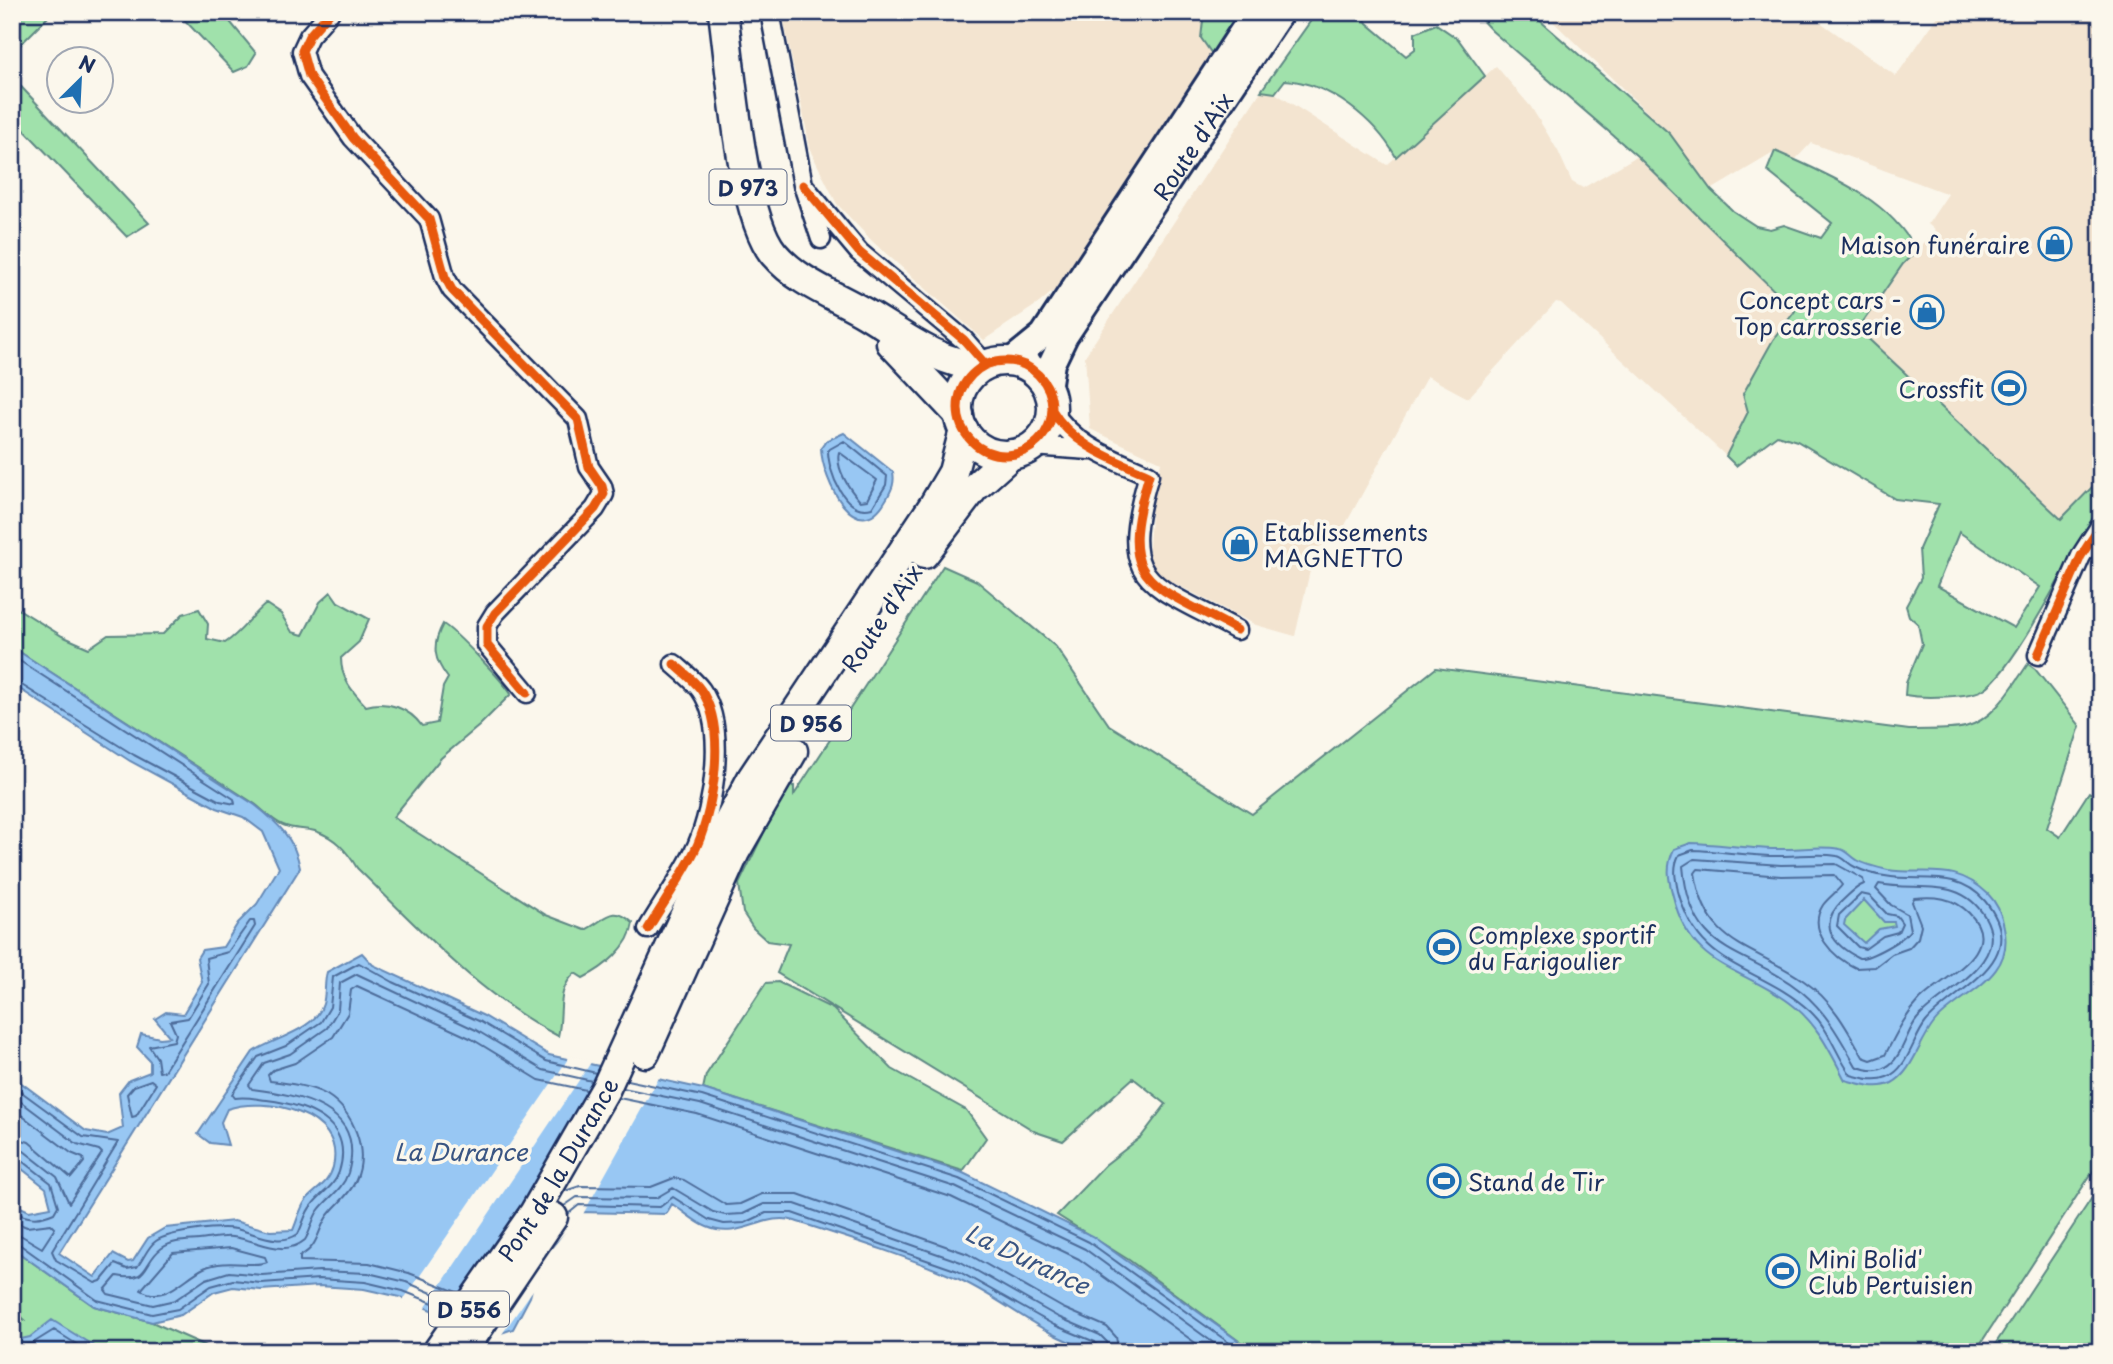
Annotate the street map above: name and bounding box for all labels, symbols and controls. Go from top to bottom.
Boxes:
north arrow [46,46,116,116]
text: N [75,48,100,79]
street label: Route d'Aix [1143,85,1241,207]
road number: D 973 [710,170,786,204]
shop icon: Maison funéraire [2036,225,2074,263]
place label: Maison funéraire [1840,227,2030,262]
place label: Concept cars - Top carrosserie [1734,282,1902,343]
shop icon: Concept cars - Top carrosserie [1908,293,1946,331]
sports icon: Crossfit [1990,369,2028,407]
place label: Crossfit [1899,371,1984,406]
place label: Etablissements MAGNETTO [1264,514,1428,575]
shop icon: Etablissements MAGNETTO [1221,525,1259,563]
street label: Route d'Aix [832,557,930,679]
road number: D 956 [771,706,851,740]
place label: Complexe sportif du Farigoulier [1468,917,1657,978]
sports icon: Complexe sportif du Farigoulier [1425,928,1463,966]
street label: Pont de la Durance [488,1072,626,1268]
water label: La Durance [394,1133,529,1169]
sports icon: Stand de Tir [1425,1162,1463,1200]
place label: Stand de Tir [1468,1164,1605,1199]
water label: La Durance [960,1214,1097,1303]
place label: Mini Bolid' Club Pertuisien [1808,1241,1973,1302]
sports icon: Mini Bolid' Club Pertuisien [1764,1252,1802,1290]
road number: D 556 [429,1292,509,1326]

